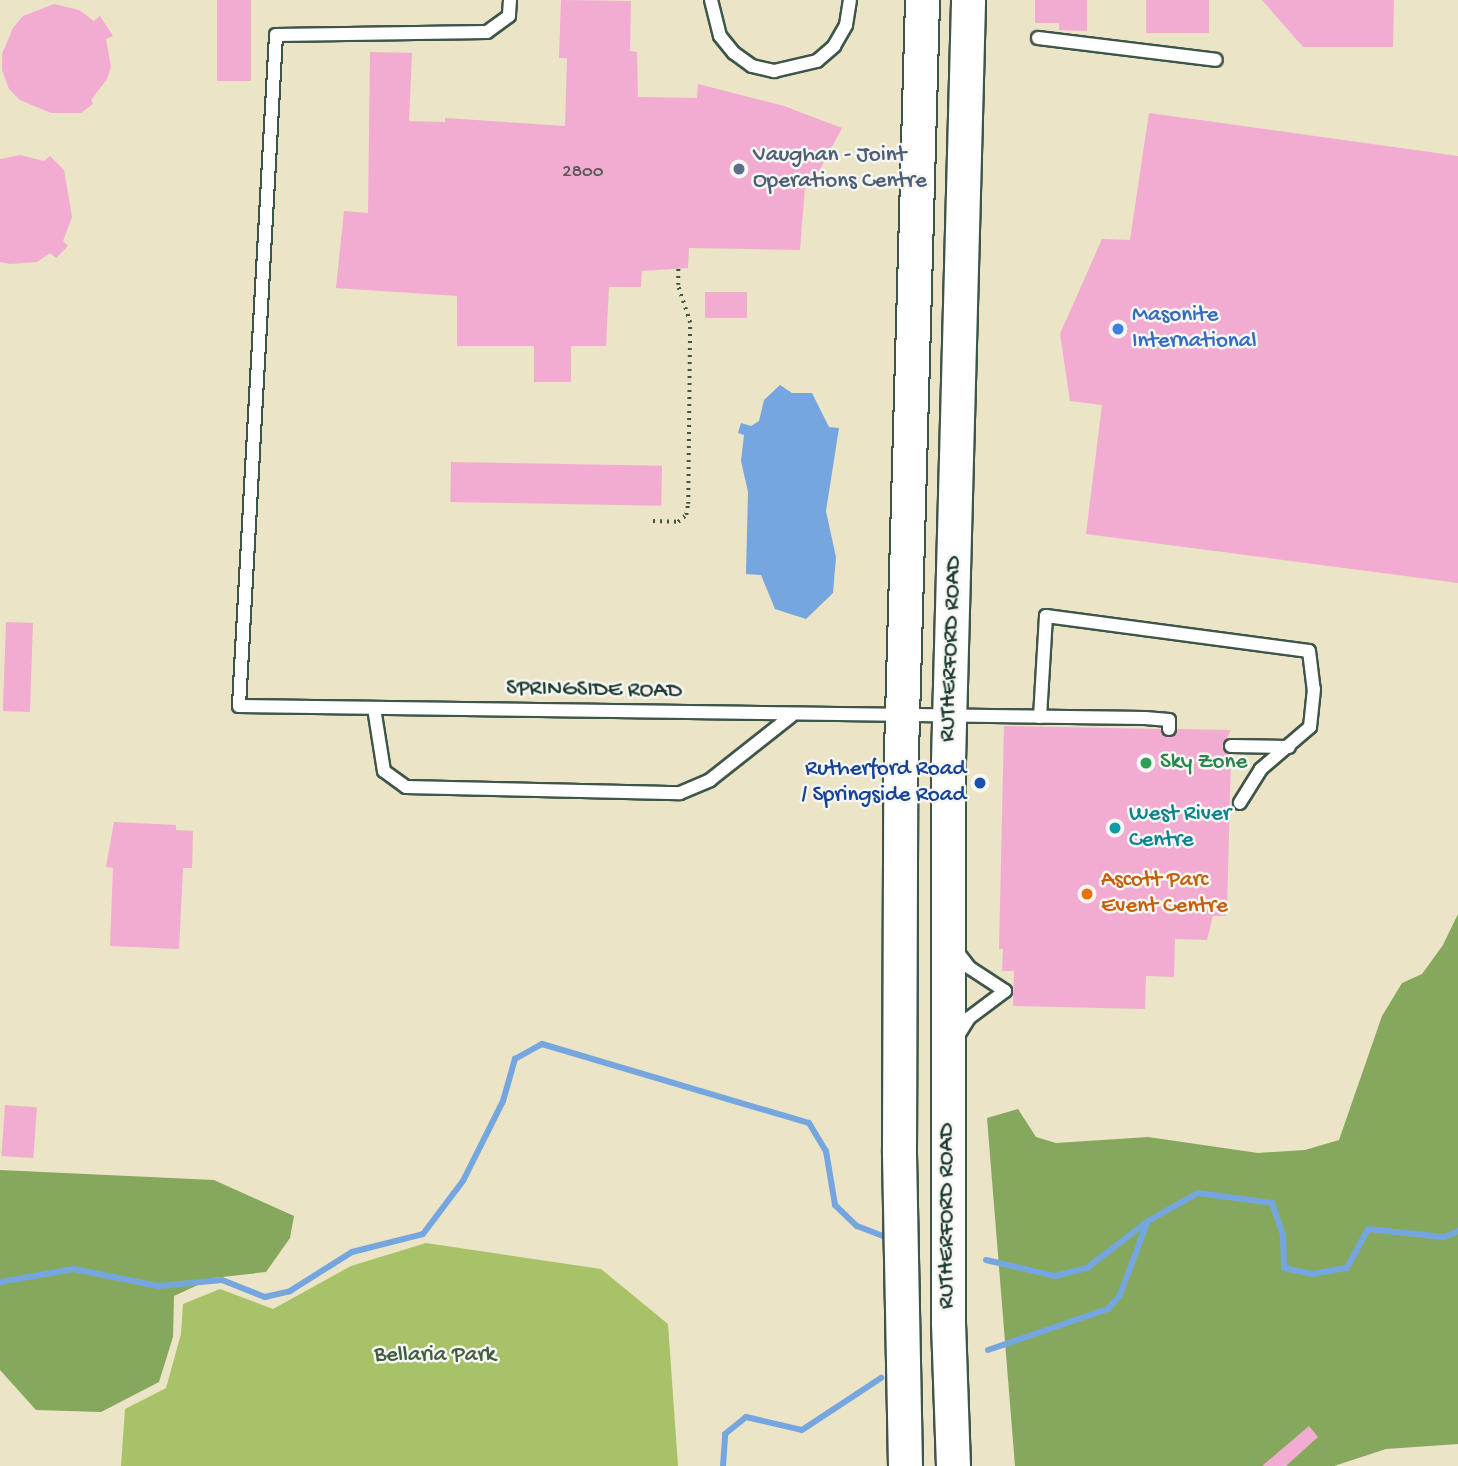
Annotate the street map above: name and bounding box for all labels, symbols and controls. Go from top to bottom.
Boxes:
place label: Vaughan - Joint Operations Centre [753,142,927,196]
marker: Vaughan - Joint Operations Centre [731,161,747,177]
house number: 2800 [562,162,604,184]
place label: Masonite International [1132,302,1257,356]
marker: Masonite International [1110,321,1126,337]
street label: RUTHERFORD ROAD [935,555,969,743]
street label: SPRINGSIDE ROAD [506,676,682,706]
place label: Sky Zone [1160,749,1247,777]
marker: Sky Zone [1138,755,1154,771]
place label: Rutherford Road / Springside Road [801,756,966,810]
marker: Rutherford Road / Springside Road [972,775,988,791]
place label: West River Centre [1129,801,1231,855]
marker: West River Centre [1107,820,1123,836]
place label: Ascott Parc Event Centre [1101,867,1228,921]
marker: Ascott Parc Event Centre [1079,886,1095,902]
street label: RUTHERFORD ROAD [934,1123,962,1309]
park label: Bellaria Park [374,1342,496,1370]

